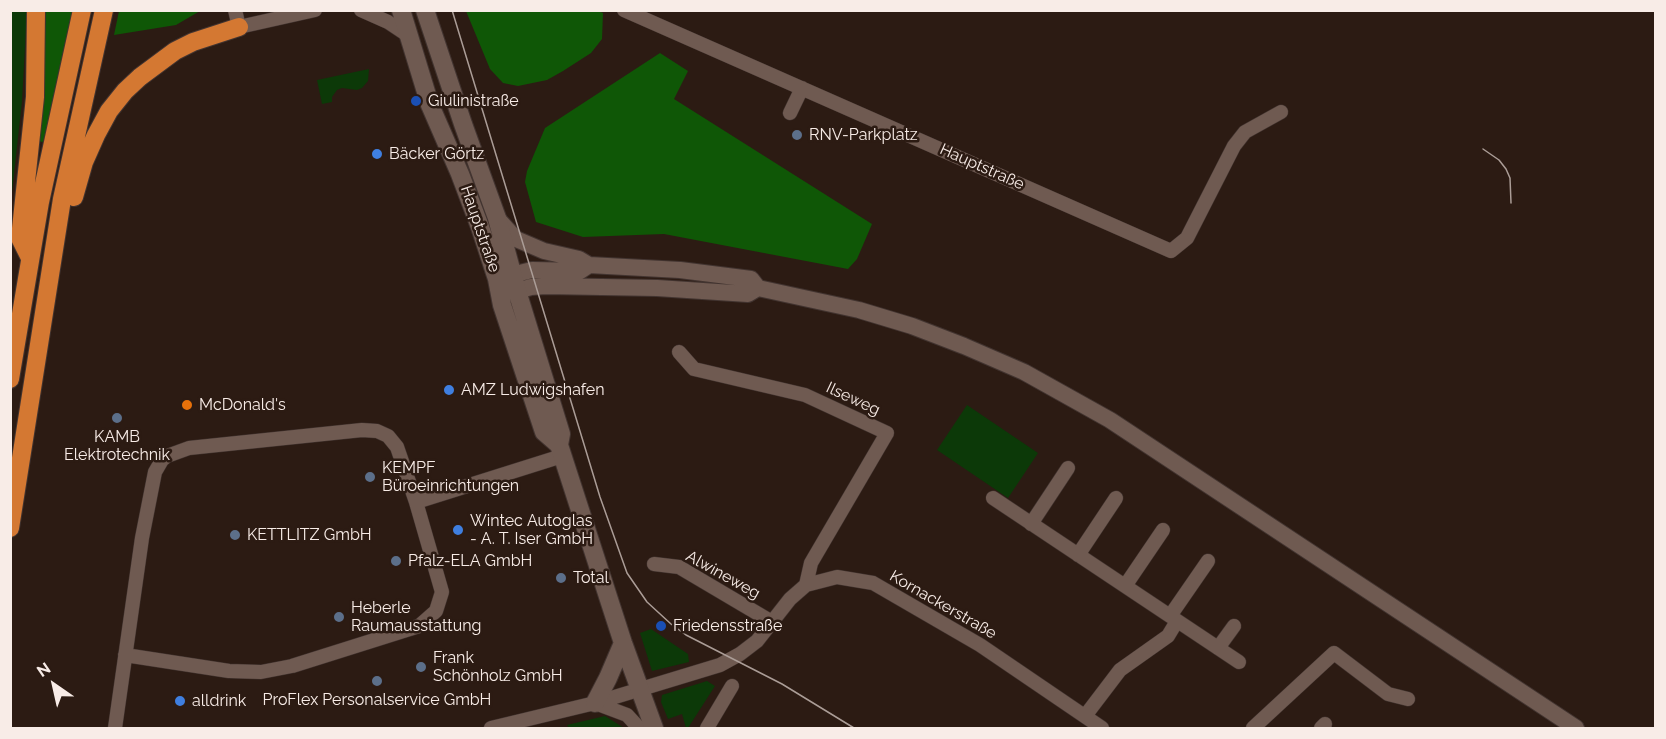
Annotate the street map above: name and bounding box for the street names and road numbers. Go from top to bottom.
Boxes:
street label: Hauptstraße [937,140,1027,194]
street label: Hauptstraße [456,183,504,275]
street label: Ilseweg [823,378,883,420]
street label: Alwineweg [683,547,763,603]
street label: Kornackerstraße [886,567,1000,643]

